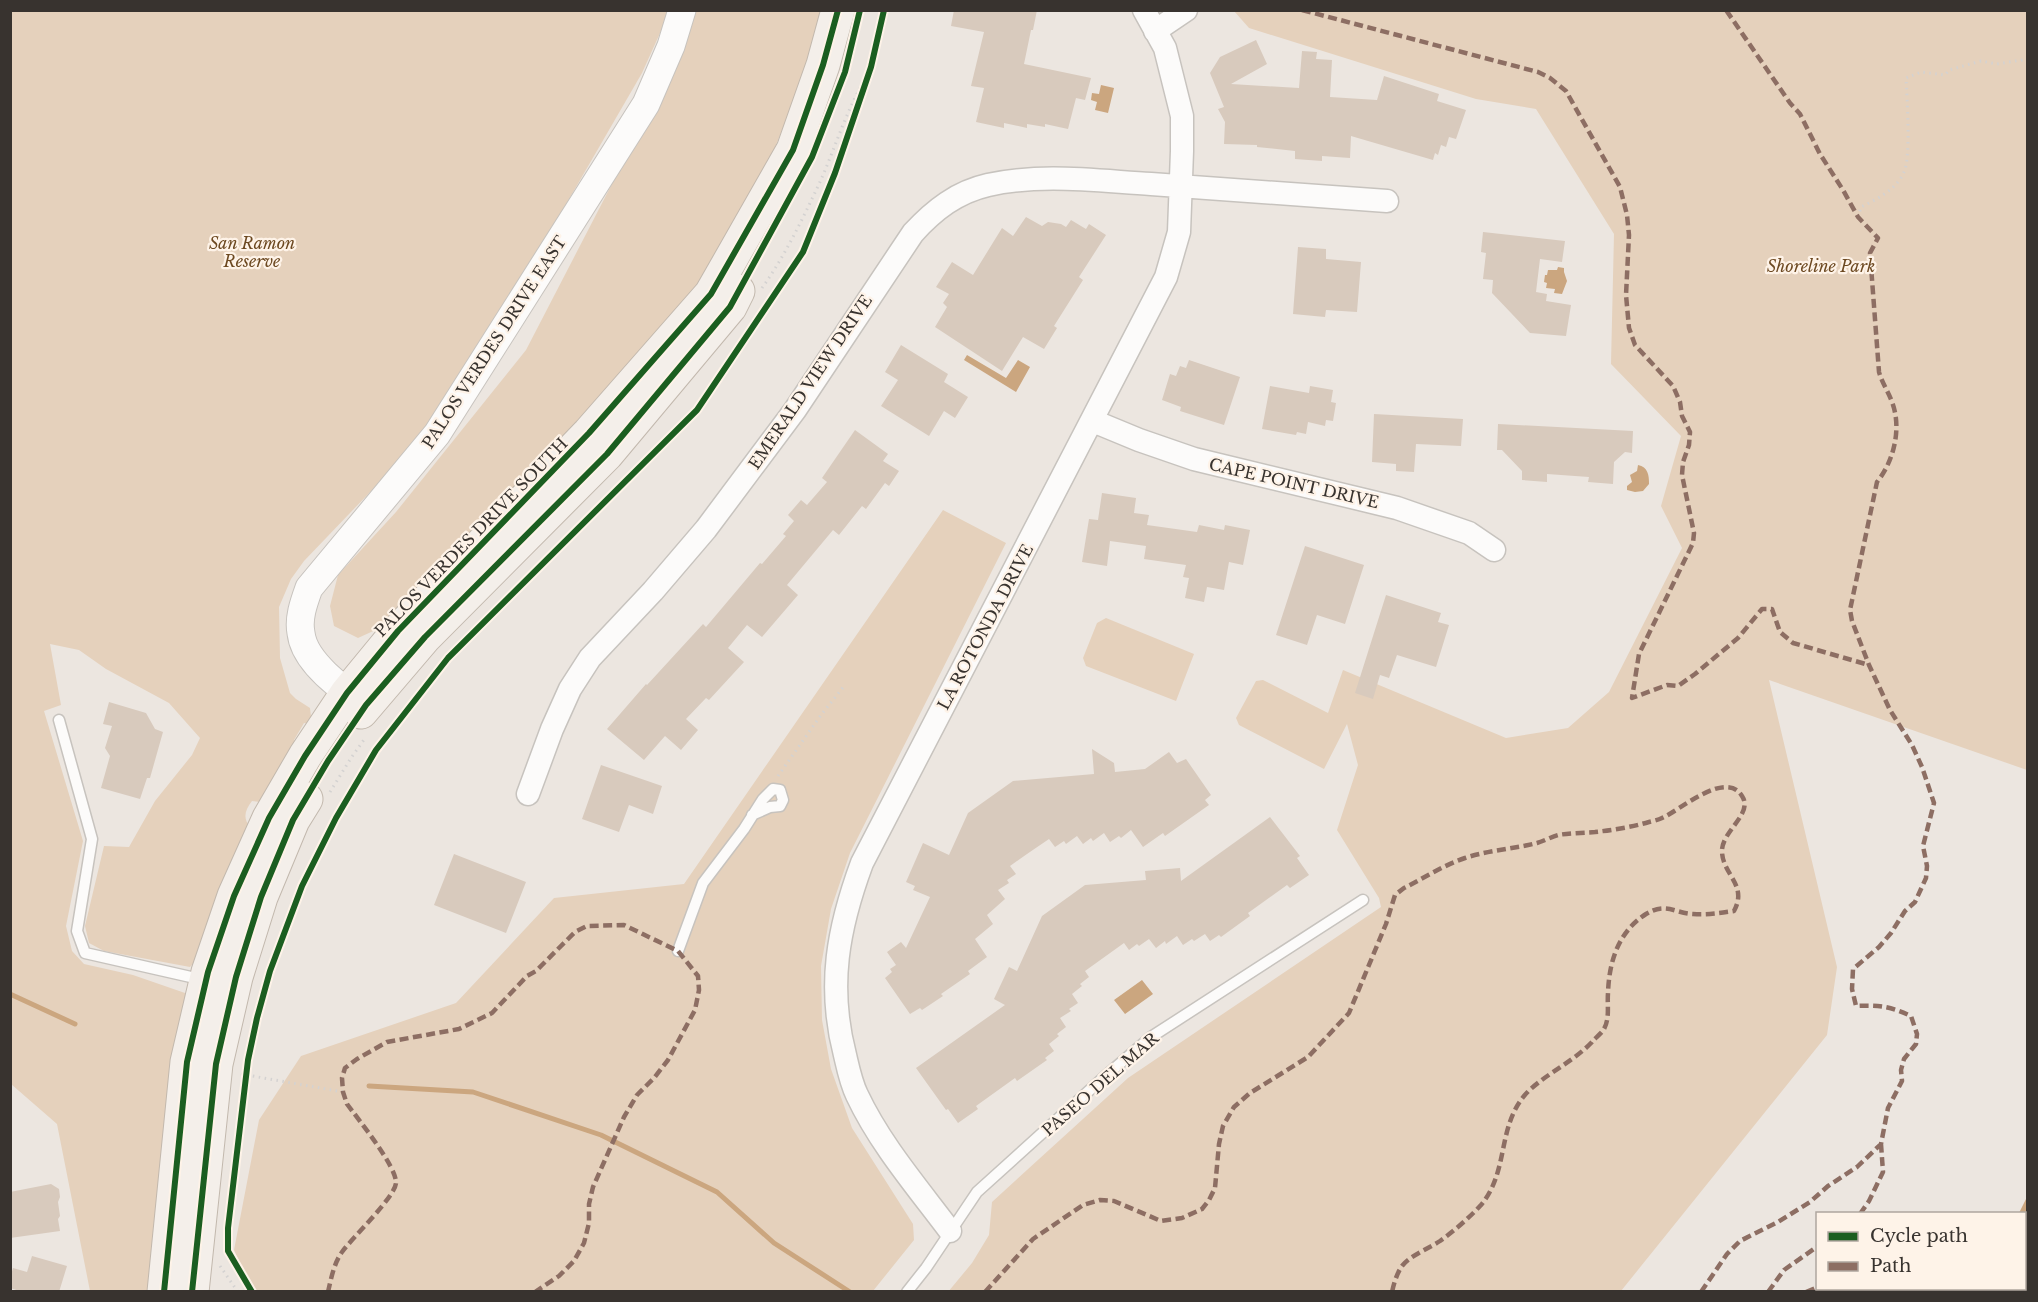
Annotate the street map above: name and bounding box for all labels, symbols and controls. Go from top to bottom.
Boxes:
street label: PALOS VERDES DRIVE EAST [418,232,570,452]
park label: San Ramon Reserve [209,233,295,271]
park label: Shoreline Park [1767,256,1875,276]
street label: EMERALD VIEW DRIVE [744,291,876,473]
street label: PALOS VERDES DRIVE SOUTH [370,433,572,641]
street label: CAPE POINT DRIVE [1207,454,1381,512]
street label: LA ROTONDA DRIVE [933,541,1037,713]
street label: PASEO DEL MAR [1038,1027,1163,1140]
legend [1816,1212,2026,1290]
text: Cycle path [1870,1225,1968,1247]
text: Path [1870,1255,1911,1277]

